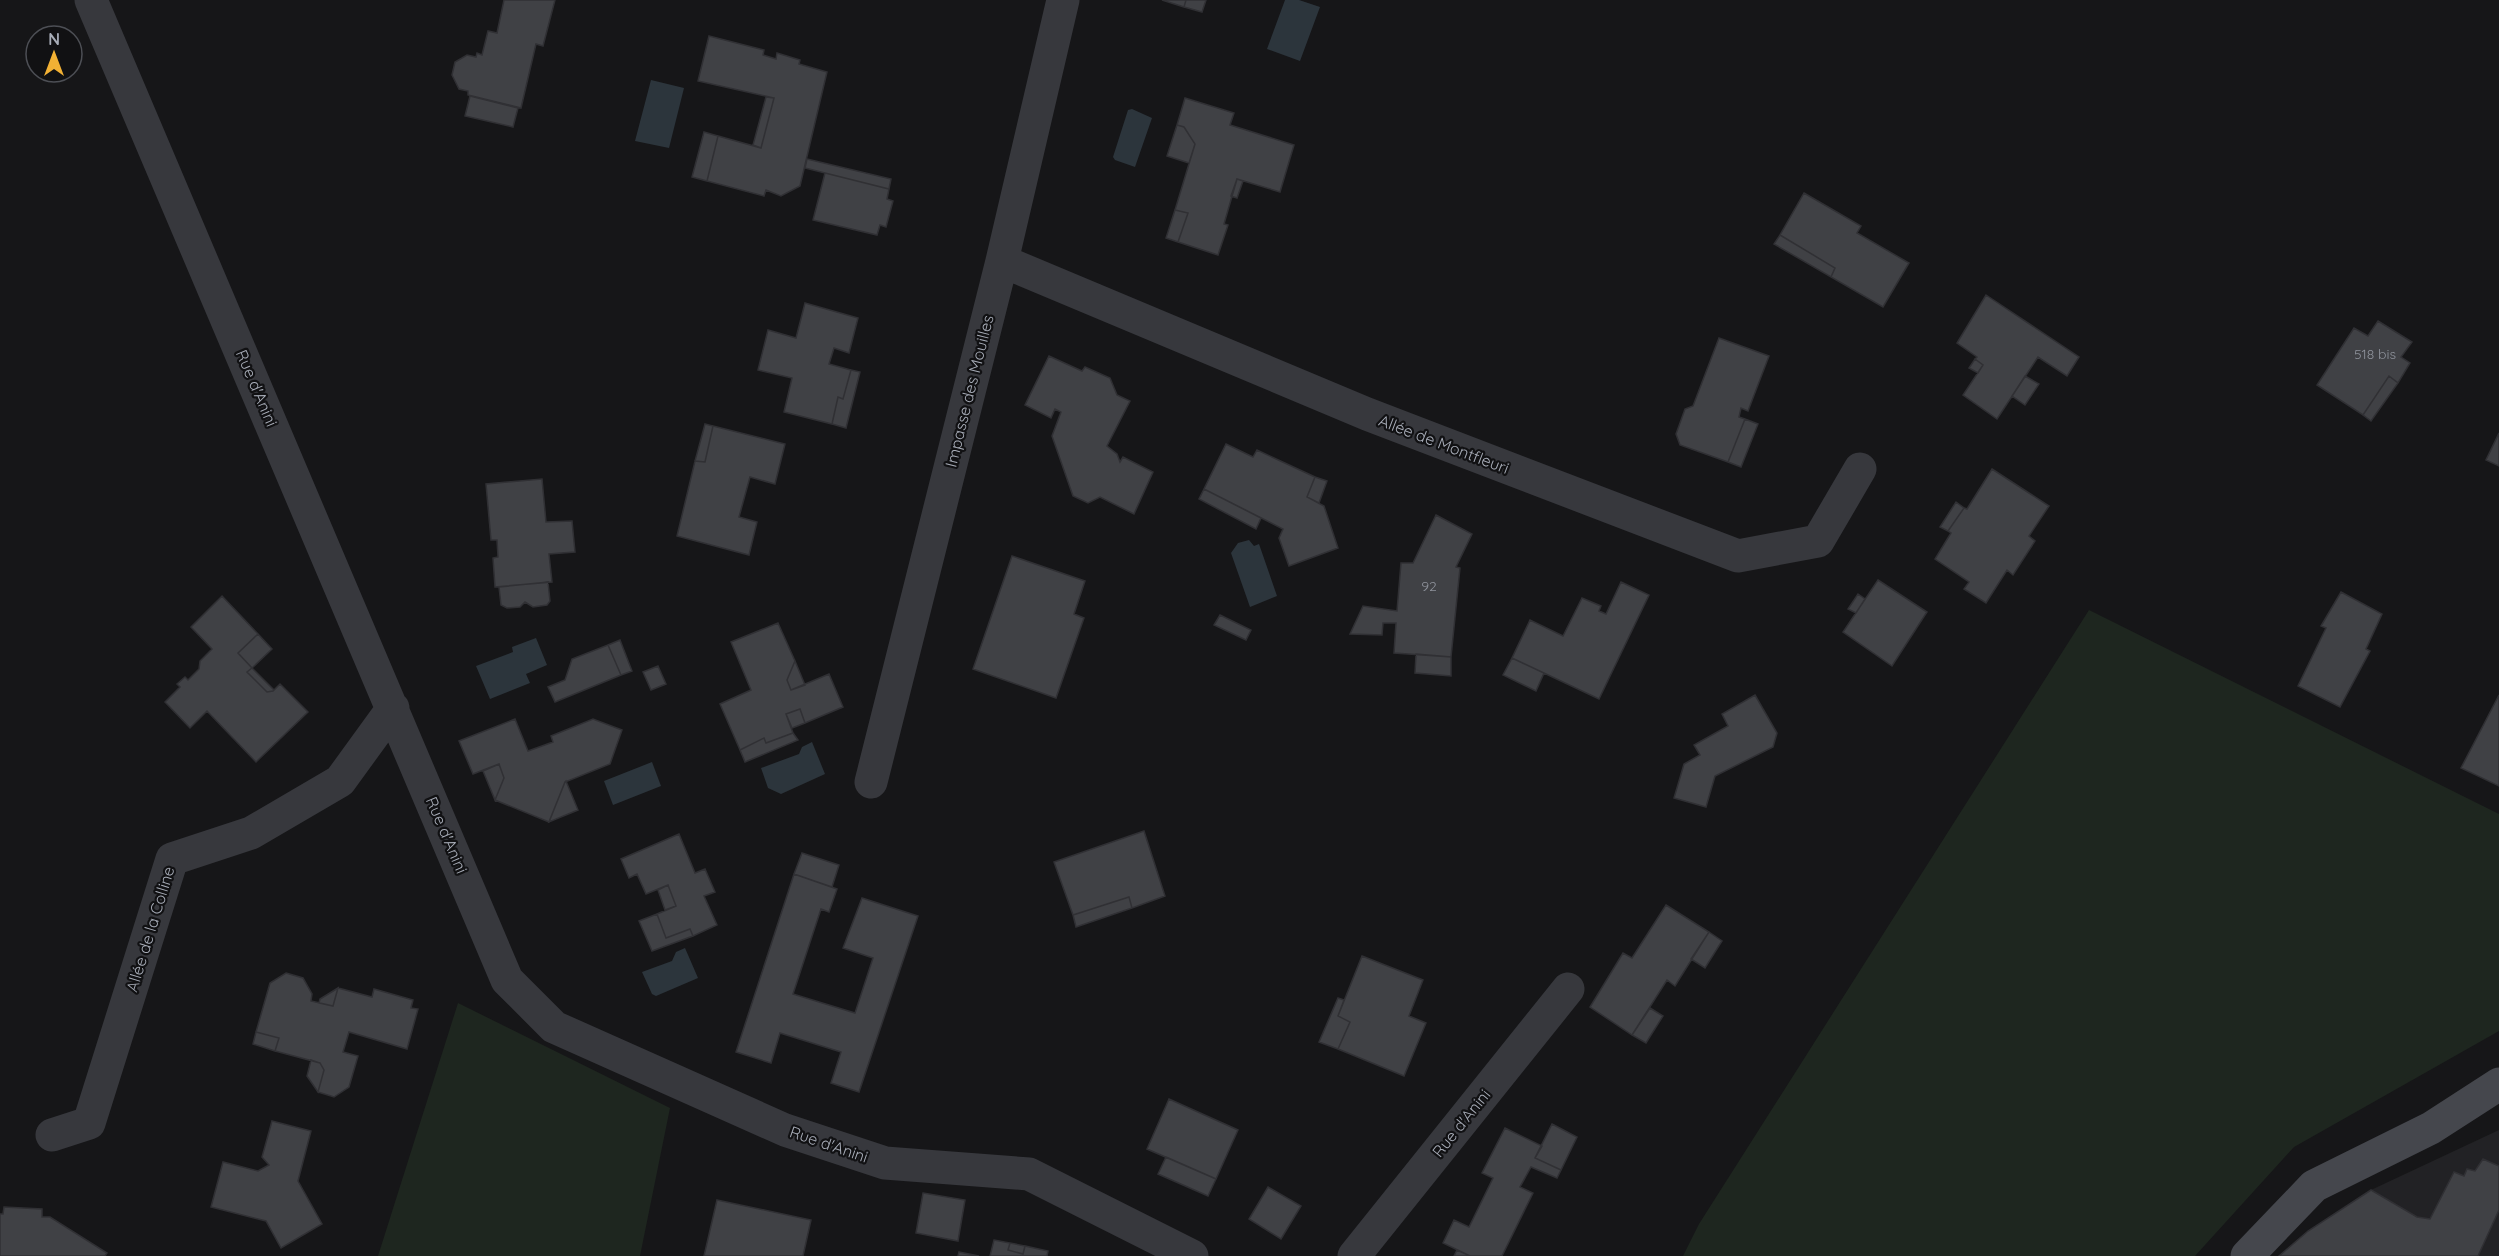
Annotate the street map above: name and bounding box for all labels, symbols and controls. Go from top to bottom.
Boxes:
north arrow [24,24,84,84]
text: N [48,29,60,49]
street label: Impasse des Mouilles [940,313,998,469]
house number: 518 bis [2354,345,2396,363]
street label: Rue d'Anini [232,347,282,429]
street label: Allée de Montfleuri [1376,410,1512,478]
house number: 92 [1421,577,1437,595]
street label: Rue d'Anini [422,794,472,876]
street label: Allée de la Colline [121,864,179,994]
street label: Rue d'Anini [1428,1085,1494,1161]
street label: Rue d'Anini [787,1121,871,1167]

